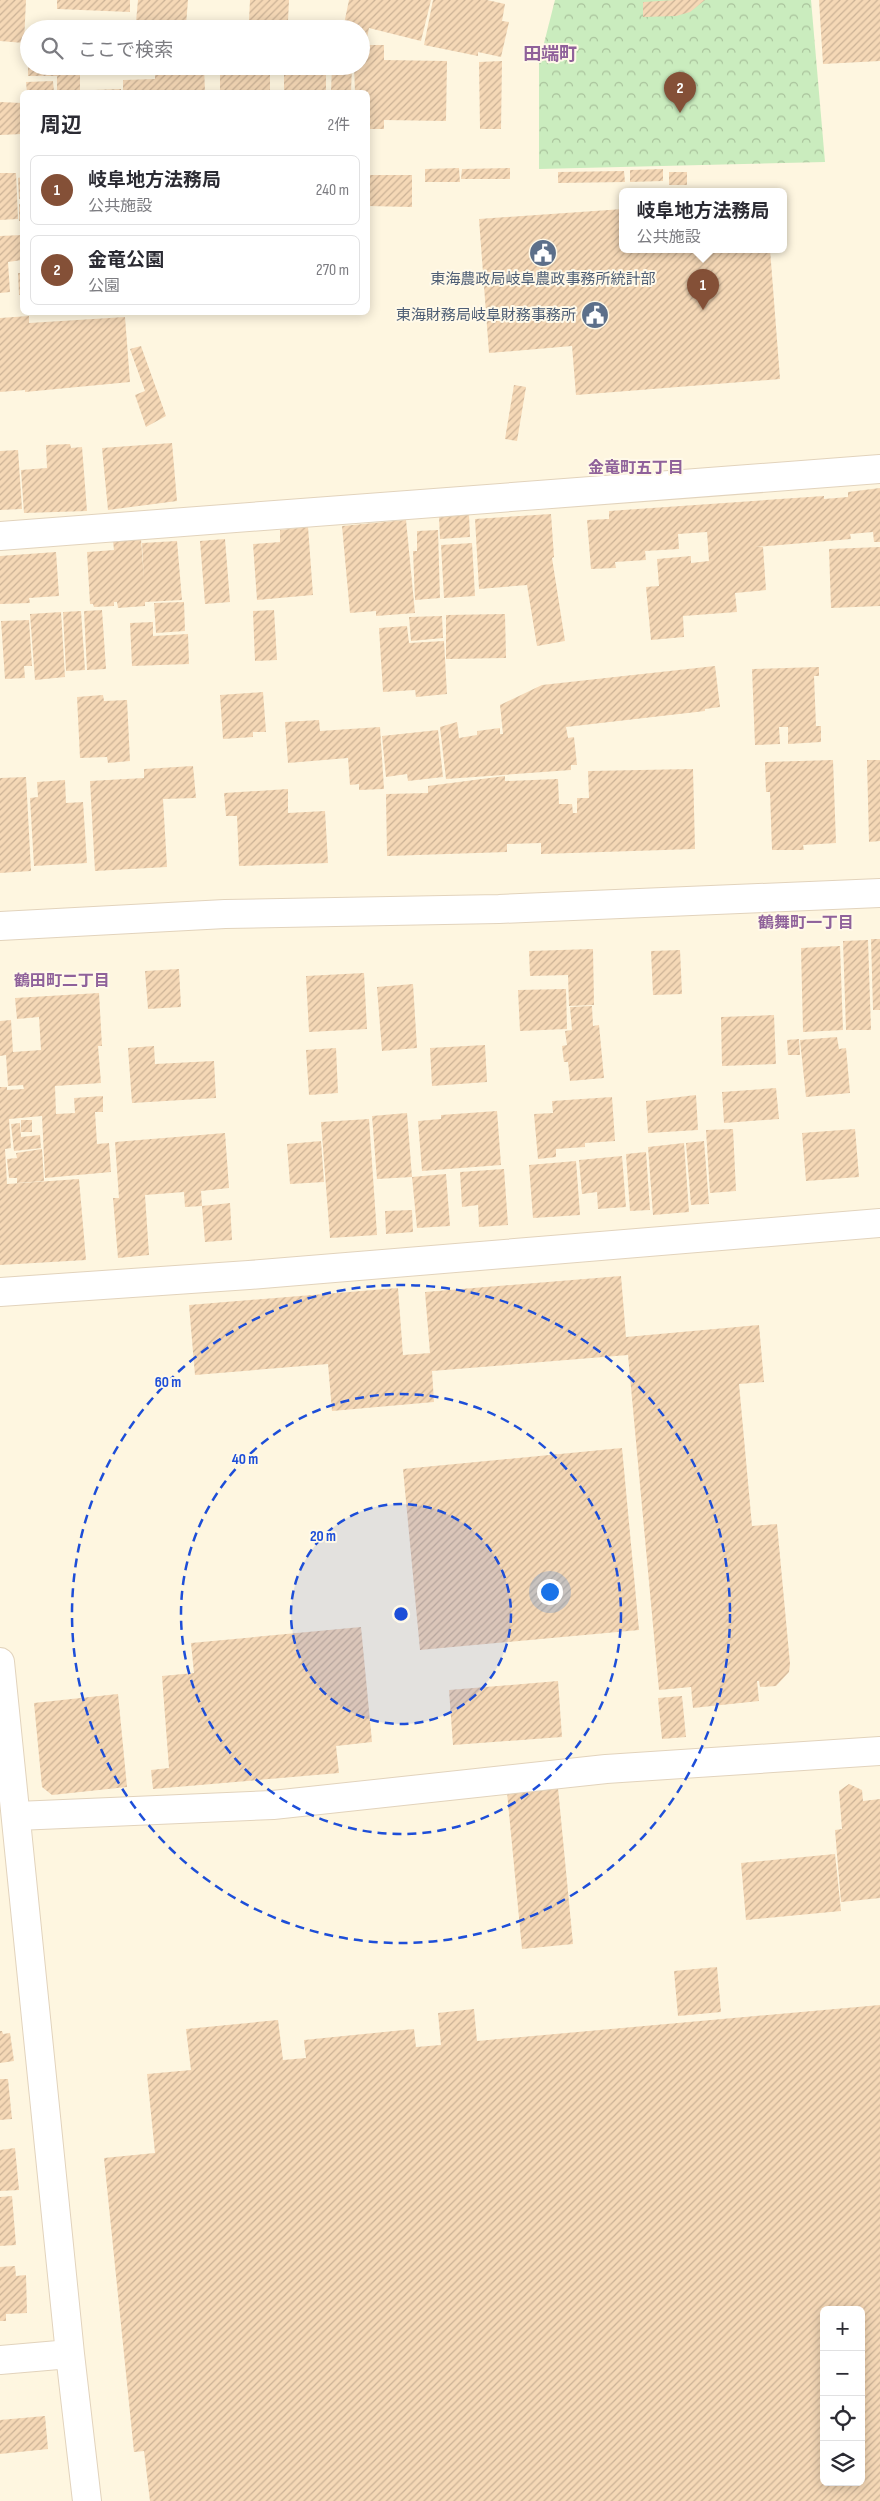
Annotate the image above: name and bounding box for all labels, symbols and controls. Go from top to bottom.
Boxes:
search box [20,20,370,75]
icon: search [38,34,66,62]
text: ここで検索 [78,39,173,62]
district label: 田端町 [523,44,577,65]
pin: 2 [664,72,696,113]
text: 周辺 [40,113,82,138]
text: 2件 [327,116,350,135]
text: 岐阜地方法務局 [88,169,221,192]
text: 1 [54,181,60,200]
text: 240 m [316,181,349,200]
popup [619,188,787,253]
text: 公共施設 [88,197,152,216]
text: 岐阜地方法務局 [636,200,770,223]
text: 公共施設 [636,228,701,247]
public building icon: 東海農政局岐阜農政事務所統計部 [528,238,558,268]
text: 金竜公園 [88,249,164,272]
text: 2 [53,261,61,280]
text: 270 m [316,261,349,280]
pin: 1 [687,269,719,310]
place label: 東海農政局岐阜農政事務所統計部 [430,270,656,289]
text: 公園 [88,277,120,296]
public building icon: 東海財務局岐阜財務事務所 [580,300,610,330]
place label: 東海財務局岐阜財務事務所 [396,306,576,325]
district label: 金竜町五丁目 [588,459,684,478]
district label: 鶴舞町一丁目 [758,914,854,933]
district label: 鶴田町二丁目 [14,972,110,991]
text: 60 m [155,1373,181,1392]
text: 40 m [232,1450,258,1469]
text: 20 m [310,1527,336,1546]
your location [537,1579,563,1605]
centre of rings [392,1605,410,1623]
map controls [820,2306,865,2486]
button: + [820,2306,865,2351]
button: − [820,2351,865,2396]
button: locate [820,2396,865,2441]
button: layers [820,2441,865,2486]

